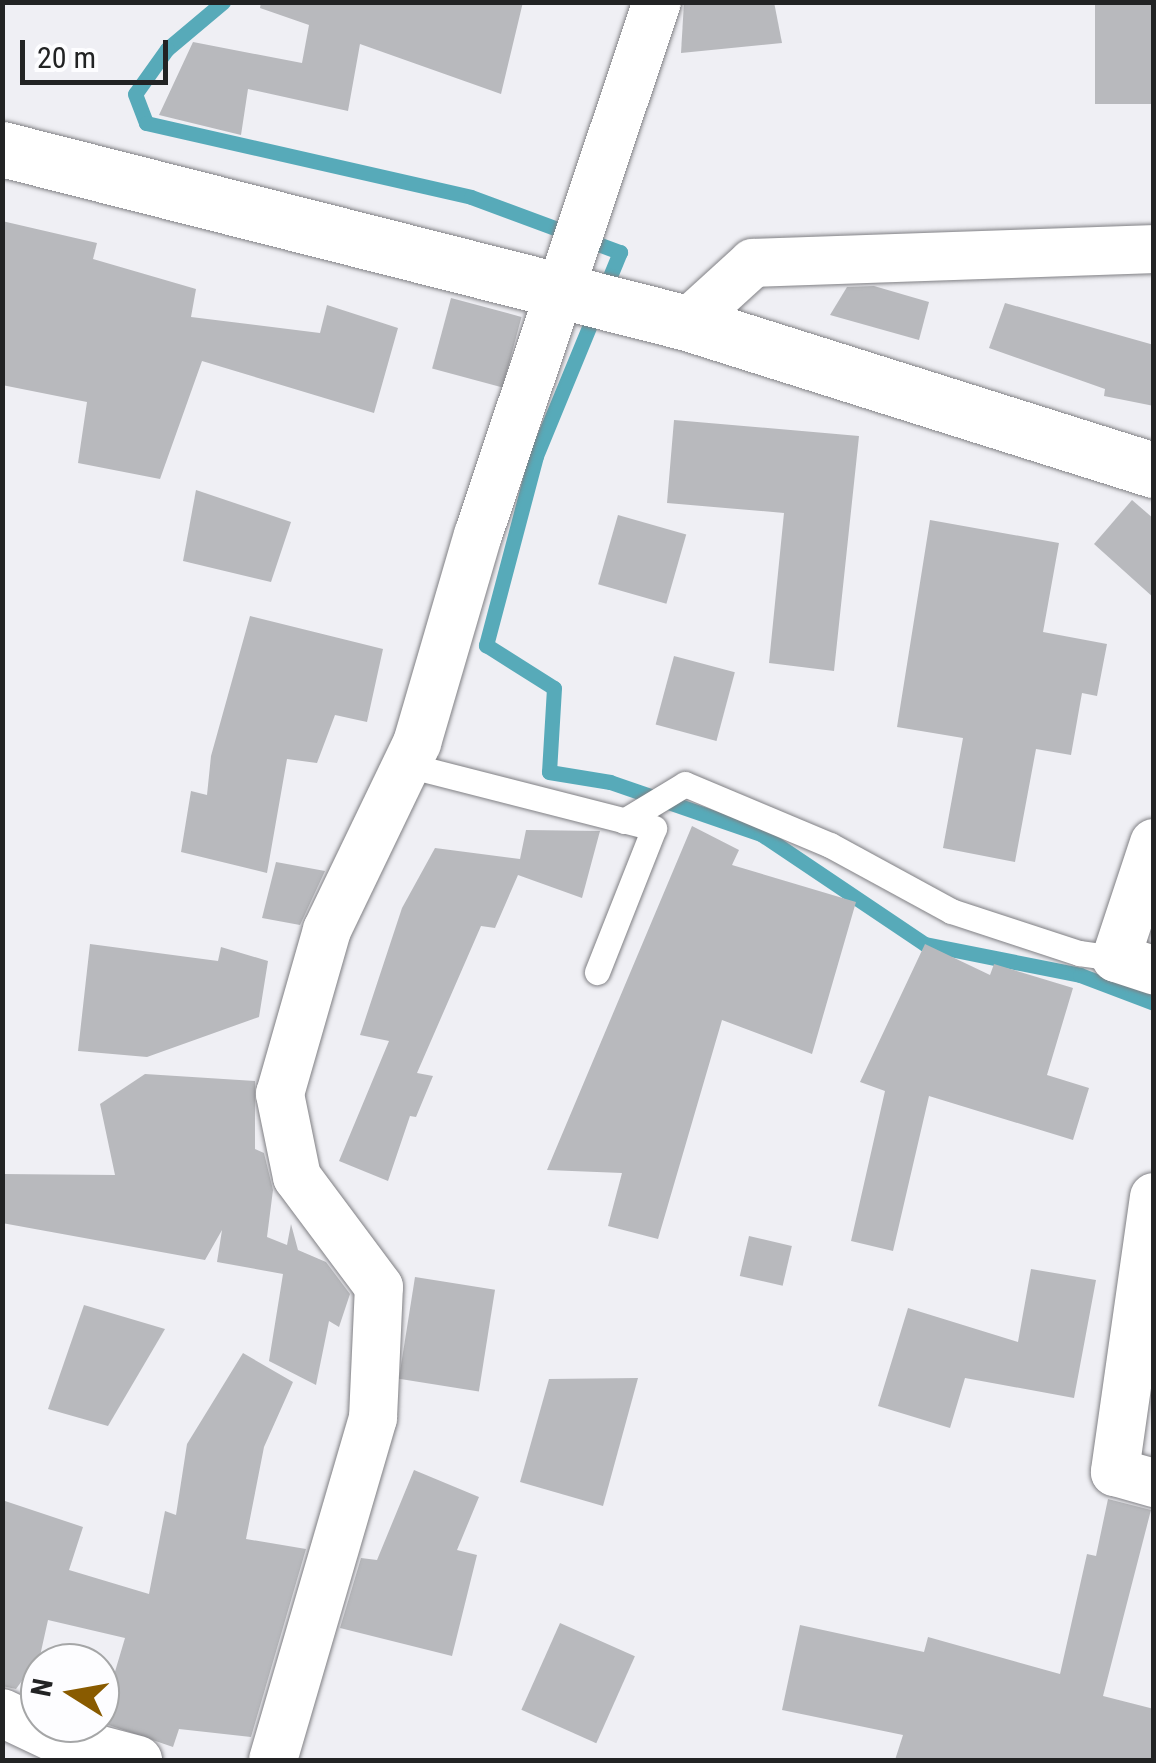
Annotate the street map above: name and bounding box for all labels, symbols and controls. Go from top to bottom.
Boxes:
scale bar [25,20,172,82]
text: 20 m [37,40,96,75]
north arrow [20,1643,120,1743]
text: N [24,1676,60,1699]

